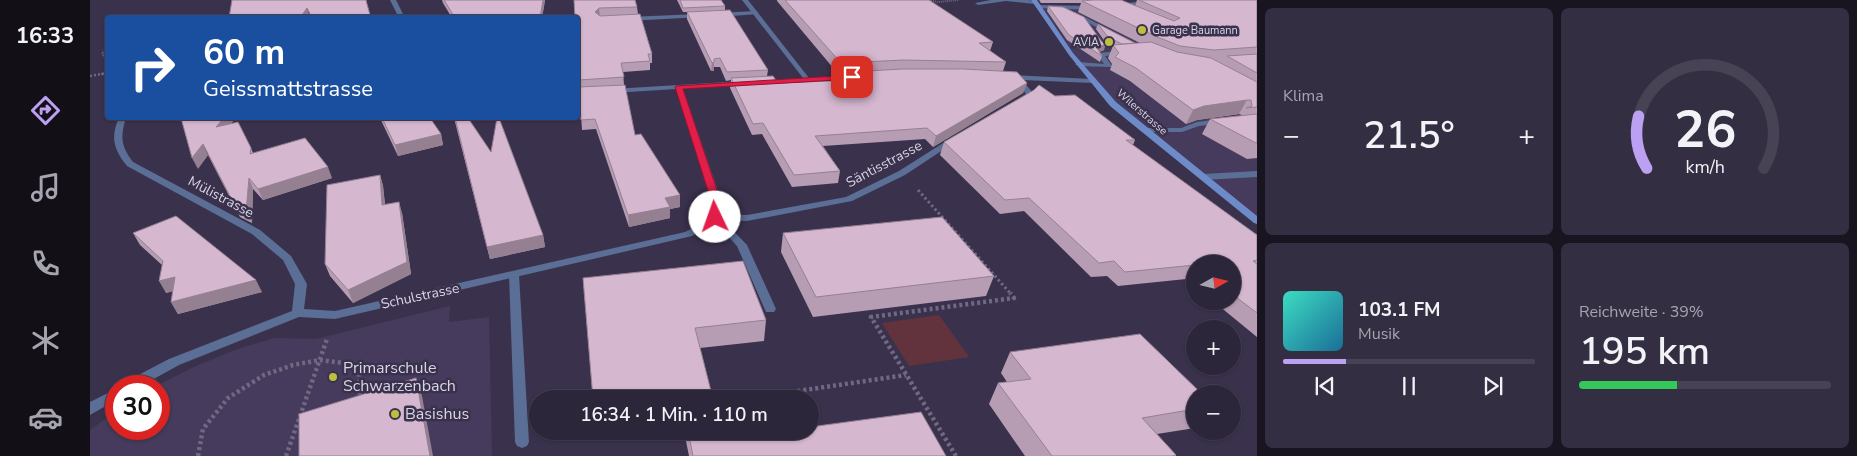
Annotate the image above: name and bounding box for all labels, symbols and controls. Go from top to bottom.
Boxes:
text: 16:33 [16,21,74,51]
place label: Garage Baumann [1152,23,1238,38]
marker: Garage Baumann [1136,24,1148,36]
text: 60 m [203,29,285,76]
icon: right [120,35,185,100]
place label: AVIA [1073,35,1099,50]
marker: AVIA [1103,36,1115,48]
pin [831,56,873,98]
icon: arrive [838,63,866,91]
text: Geissmattstrasse [203,74,373,104]
text: Klima [1283,85,1324,107]
street label: Wilerstrasse [1113,86,1171,138]
icon: directions [28,93,63,128]
text: 26 [1674,94,1736,165]
text: 21.5° [1363,110,1455,161]
text: − [1283,117,1300,155]
text: + [1518,117,1535,155]
street label: Säntisstrasse [843,136,925,192]
text: km/h [1685,155,1725,179]
icon: music [28,170,63,205]
street label: Mülistrasse [185,172,257,222]
position arrow [688,190,740,242]
icon: phone [28,246,63,281]
north arrow [1186,255,1241,310]
map controls [1186,255,1241,440]
street label: Schulstrasse [379,278,461,314]
text: 103.1 FM [1358,297,1441,323]
text: Reichweite · 39% [1579,301,1704,323]
button: + [1186,320,1241,375]
icon: climate [28,323,63,358]
text: Musik [1358,323,1400,345]
text: 195 km [1579,326,1710,377]
place label: Primarschule Schwarzenbach [343,357,456,397]
marker: Primarschule Schwarzenbach [327,371,339,383]
icon: previous [1311,372,1339,400]
icon: pause [1395,372,1423,400]
icon: next [1479,372,1507,400]
speed limit sign: 30 [105,375,170,440]
button: − [1186,385,1241,440]
icon: car [28,400,63,435]
text: 16:34 · 1 Min. · 110 m [580,402,768,428]
place label: Basishus [405,403,469,425]
marker: Basishus [389,408,401,420]

